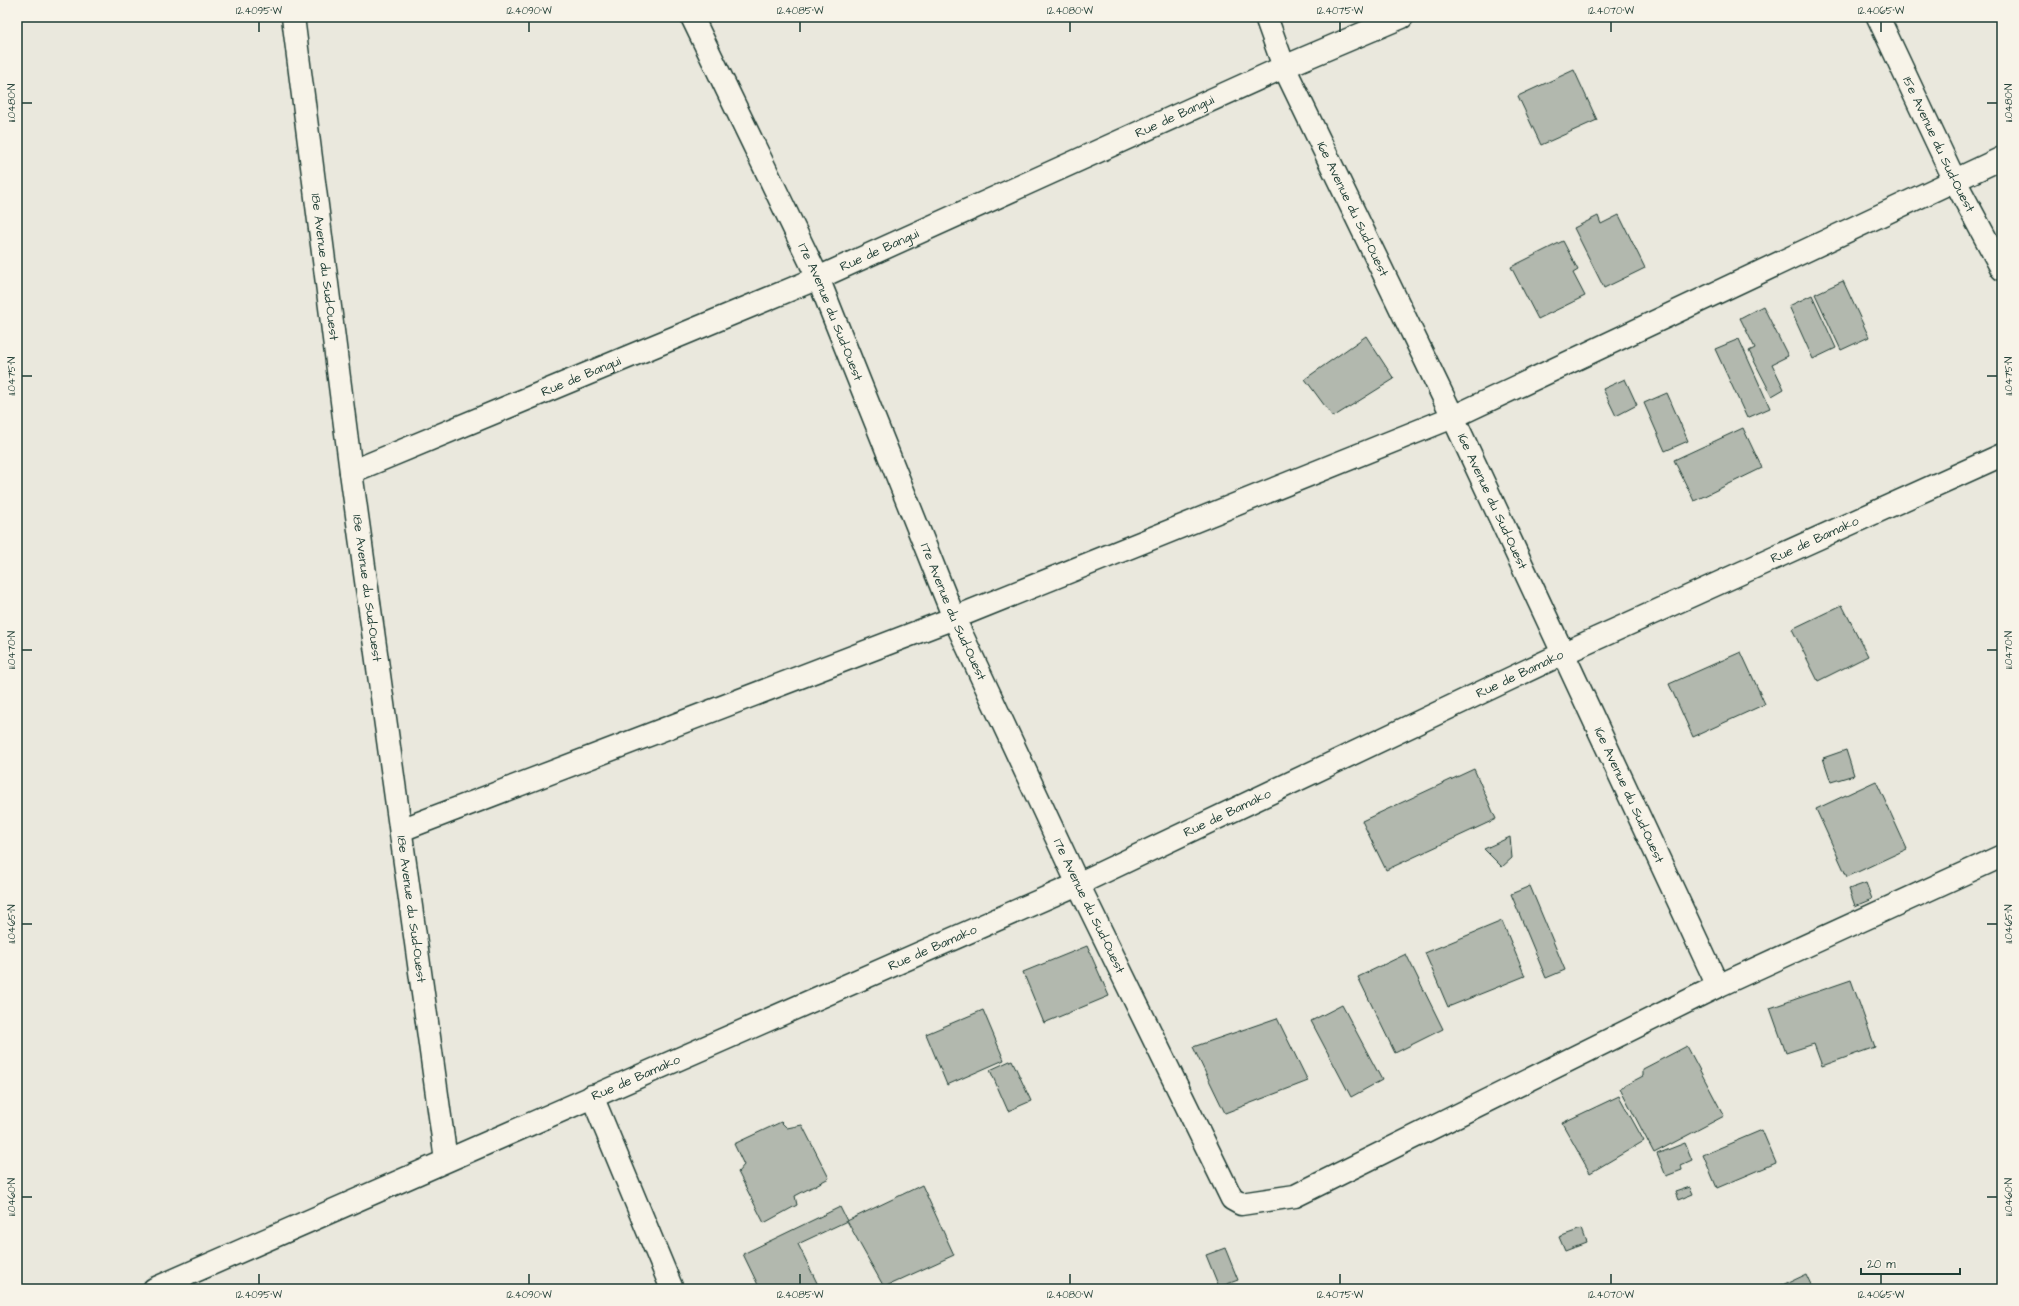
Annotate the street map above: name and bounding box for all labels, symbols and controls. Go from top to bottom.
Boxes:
text: 12.4095°W [236,4,283,18]
text: 12.4090°W [506,4,552,18]
text: 12.4085°W [777,4,824,18]
text: 12.4080°W [1047,4,1094,18]
text: 12.4075°W [1317,4,1364,18]
text: 12.4070°W [1588,4,1634,18]
text: 12.4065°W [1858,4,1905,18]
street label: 15e Avenue du Sud-Ouest [1898,73,1979,216]
text: 11.0480°N [5,84,19,122]
text: 11.0480°N [2002,84,2016,122]
street label: Rue de Bangui [1132,91,1217,142]
street label: 16e Avenue du Sud-Ouest [1312,139,1393,280]
street label: 18e Avenue du Sud-Ouest [307,192,343,342]
street label: Rue de Bangui [837,225,922,276]
street label: 17e Avenue du Sud-Ouest [793,240,868,384]
street label: Rue de Bangui [538,352,624,401]
text: 11.0475°N [5,357,19,395]
text: 11.0475°N [2002,357,2016,395]
street label: 16e Avenue du Sud-Ouest [1453,431,1532,573]
street label: Rue de Bamako [1768,512,1862,568]
street label: 18e Avenue du Sud-Ouest [348,514,386,664]
street label: 17e Avenue du Sud-Ouest [916,540,991,684]
text: 11.0470°N [5,631,19,669]
text: 11.0470°N [2002,631,2016,669]
street label: Rue de Bamako [1473,645,1567,703]
street label: 16e Avenue du Sud-Ouest [1590,724,1669,867]
street label: Rue de Bamako [1180,784,1275,842]
street label: 18e Avenue du Sud-Ouest [392,835,431,985]
street label: 17e Avenue du Sud-Ouest [1049,835,1130,977]
text: 11.0465°N [5,905,19,943]
text: 11.0465°N [2002,905,2016,943]
street label: Rue de Bamako [885,920,980,975]
street label: Rue de Bamako [589,1050,684,1105]
text: 11.0460°N [5,1178,19,1216]
text: 11.0460°N [2002,1178,2016,1216]
scale bar [1861,1250,1960,1276]
text: 20 m [1867,1256,1896,1273]
text: 12.4095°W [236,1288,283,1302]
text: 12.4090°W [506,1288,552,1302]
text: 12.4085°W [777,1288,824,1302]
text: 12.4080°W [1047,1288,1094,1302]
text: 12.4075°W [1317,1288,1364,1302]
text: 12.4070°W [1588,1288,1634,1302]
text: 12.4065°W [1858,1288,1905,1302]

